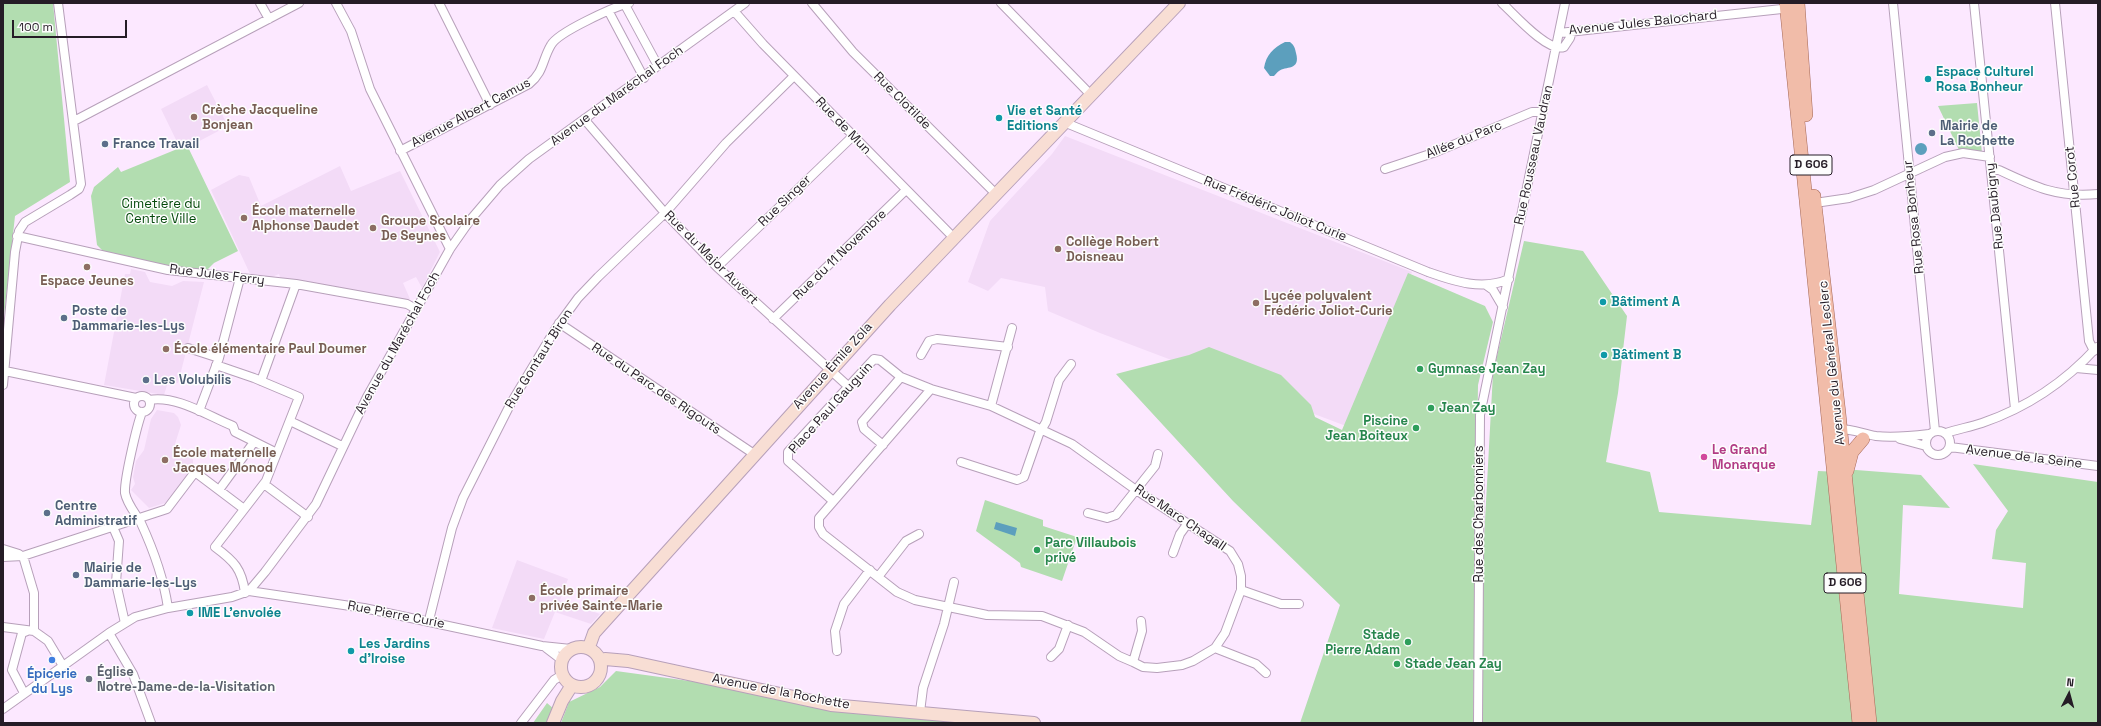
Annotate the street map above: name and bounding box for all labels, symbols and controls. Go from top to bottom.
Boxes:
street label: Avenue Jules Balochard [1568,7,1718,39]
scale bar [14,12,129,38]
text: 100 m [19,19,53,35]
street label: Avenue du Maréchal Foch [548,43,686,149]
place label: Espace Culturel Rosa Bonheur [1936,64,2034,95]
street label: Rue Clotilde [870,69,934,133]
marker: Espace Culturel Rosa Bonheur [1923,74,1933,84]
street label: Avenue Albert Camus [409,75,533,151]
street label: Rue Rousseau Vaudran [1512,84,1556,226]
street label: Rue de Mun [812,94,874,158]
place label: Crèche Jacqueline Bonjean [202,102,318,133]
place label: Vie et Santé Editions [1007,103,1082,134]
marker: Crèche Jacqueline Bonjean [189,112,199,122]
marker: Vie et Santé Editions [994,113,1004,123]
street label: Allée du Parc [1424,118,1504,162]
place label: Mairie de La Rochette [1940,118,2015,149]
marker: Mairie de La Rochette [1927,128,1937,138]
place label: France Travail [113,136,199,152]
marker: France Travail [100,139,110,149]
street label: Rue Corot [2062,145,2084,209]
road number: D 606 [1790,155,1832,175]
street label: Rue Rosa Bonheur [1900,159,1928,275]
street label: Rue Daubigny [1983,162,2007,250]
street label: Rue Singer [755,172,815,230]
street label: Rue Frédéric Joliot Curie [1201,173,1349,245]
park label: Cimetière du Centre Ville [121,196,201,227]
place label: École maternelle Alphonse Daudet [252,203,359,234]
street label: Rue du 11 Novembre [790,206,890,304]
street label: Rue du Major Auvert [661,208,761,308]
marker: École maternelle Alphonse Daudet [239,213,249,223]
place label: Groupe Scolaire De Seynes [381,213,480,244]
marker: Groupe Scolaire De Seynes [368,223,378,233]
place label: Collège Robert Doisneau [1066,234,1159,265]
marker: Collège Robert Doisneau [1053,244,1063,254]
street label: Rue Jules Ferry [168,261,266,289]
marker: Espace Jeunes [82,262,92,272]
street label: Avenue du Maréchal Foch [352,269,444,417]
place label: Espace Jeunes [40,273,134,289]
street label: Avenue du Général Leclerc [1816,280,1848,446]
place label: Lycée polyvalent Frédéric Joliot-Curie [1264,288,1393,319]
place label: Bâtiment A [1611,294,1680,310]
marker: Bâtiment A [1598,297,1608,307]
marker: Lycée polyvalent Frédéric Joliot-Curie [1251,298,1261,308]
place label: Poste de Dammarie-les-Lys [72,303,185,334]
street label: Rue Gontaut Biron [502,306,576,412]
marker: Poste de Dammarie-les-Lys [59,313,69,323]
street label: Avenue Émile Zola [790,319,876,413]
street label: Rue du Parc des Rigouts [588,340,724,438]
place label: École élémentaire Paul Doumer [174,341,367,357]
marker: École élémentaire Paul Doumer [161,344,171,354]
place label: Bâtiment B [1612,347,1681,363]
marker: Bâtiment B [1599,350,1609,360]
street label: Place Paul Gauguin [786,359,876,457]
place label: Gymnase Jean Zay [1428,361,1545,377]
marker: Gymnase Jean Zay [1415,364,1425,374]
place label: Les Volubilis [154,372,231,388]
marker: Les Volubilis [141,375,151,385]
place label: Jean Zay [1439,400,1496,416]
marker: Jean Zay [1426,403,1436,413]
place label: Piscine Jean Boiteux [1325,413,1408,444]
marker: Piscine Jean Boiteux [1411,423,1421,433]
place label: Le Grand Monarque [1712,442,1776,473]
street label: Avenue de la Seine [1965,442,2083,472]
place label: École maternelle Jacques Monod [173,445,276,476]
street label: Rue des Charbonniers [1471,446,1487,582]
marker: Le Grand Monarque [1699,452,1709,462]
marker: École maternelle Jacques Monod [160,455,170,465]
street label: Rue Marc Chagall [1131,481,1229,555]
place label: Centre Administratif [55,498,137,529]
marker: Centre Administratif [42,508,52,518]
place label: Parc Villaubois privé [1045,535,1136,566]
marker: Parc Villaubois privé [1032,545,1042,555]
place label: Mairie de Dammarie-les-Lys [84,560,197,591]
marker: Mairie de Dammarie-les-Lys [71,570,81,580]
road number: D 606 [1824,573,1866,593]
place label: École primaire privée Sainte-Marie [540,583,663,614]
marker: École primaire privée Sainte-Marie [527,593,537,603]
street label: Rue Pierre Curie [346,598,446,632]
place label: IME L'envolée [198,605,281,621]
marker: IME L'envolée [185,608,195,618]
place label: Stade Pierre Adam [1325,627,1400,658]
place label: Les Jardins d'Iroise [359,636,430,667]
marker: Stade Pierre Adam [1403,637,1413,647]
marker: Les Jardins d'Iroise [346,646,356,656]
marker: Épicerie du Lys [47,655,57,665]
place label: Stade Jean Zay [1405,656,1502,672]
marker: Stade Jean Zay [1392,659,1402,669]
place label: Église Notre-Dame-de-la-Visitation [97,664,275,695]
place label: Épicerie du Lys [27,666,77,697]
street label: Avenue de la Rochette [711,671,851,713]
marker: Église Notre-Dame-de-la-Visitation [84,674,94,684]
north arrow [2049,674,2089,714]
text: N [2066,675,2075,689]

